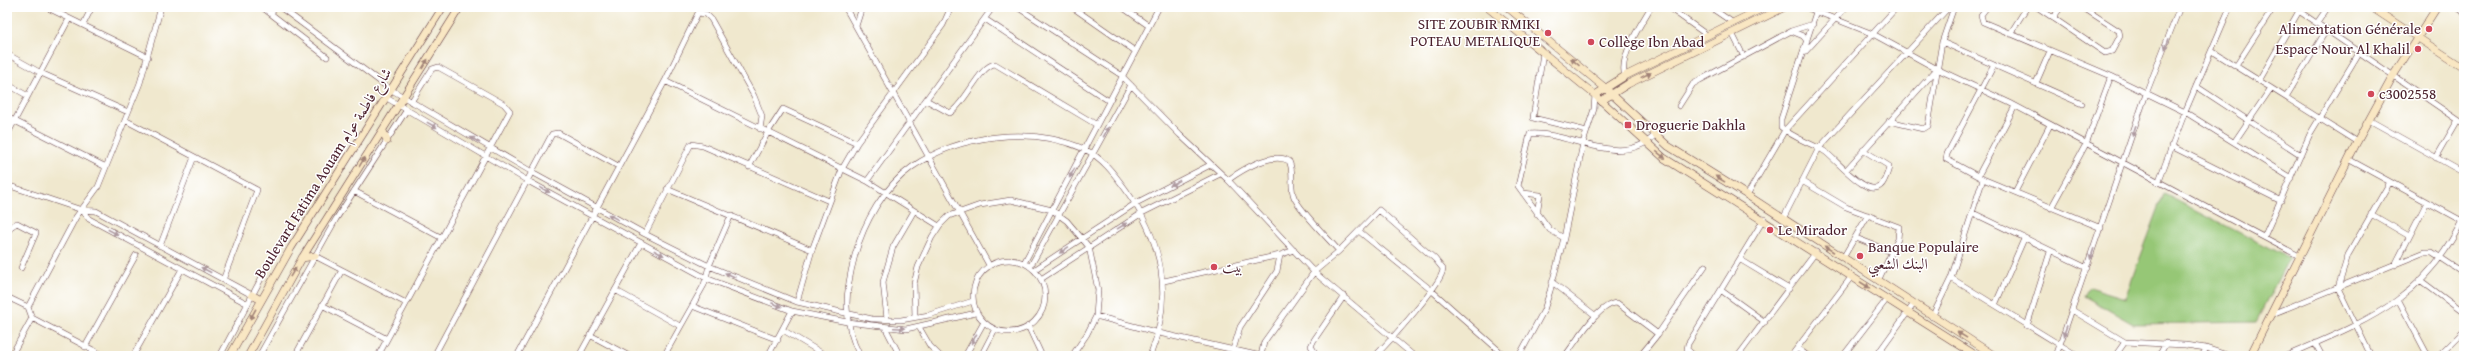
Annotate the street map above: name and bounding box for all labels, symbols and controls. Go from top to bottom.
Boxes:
place label: SITE ZOUBIR RMIKI POTEAU METALIQUE [1410,13,1540,51]
place label: Alimentation Générale [2279,18,2421,39]
marker: Alimentation Générale [2424,24,2434,34]
marker: SITE ZOUBIR RMIKI POTEAU METALIQUE [1543,28,1553,38]
place label: Collège Ibn Abad [1599,31,1704,52]
marker: Collège Ibn Abad [1586,37,1596,47]
one-way arrow [2163,38,2169,50]
place label: Espace Nour Al Khalil [2276,38,2410,59]
marker: Espace Nour Al Khalil [2413,44,2423,54]
one-way arrow [1570,57,1580,67]
one-way arrow [421,58,428,70]
street label: Boulevard Fatima Aouam شارع فاطمة عوام [249,63,399,284]
one-way arrow [1640,72,1651,79]
place label: c3002558 [2379,83,2436,104]
marker: c3002558 [2366,89,2376,99]
place label: Droguerie Dakhla [1636,114,1746,135]
marker: Droguerie Dakhla [1623,120,1633,130]
one-way arrow [426,122,438,129]
one-way arrow [2131,125,2137,137]
one-way arrow [1103,126,1110,138]
one-way arrow [469,136,481,143]
one-way arrow [1656,151,1667,159]
one-way arrow [359,156,366,168]
one-way arrow [1069,167,1076,178]
one-way arrow [1714,175,1726,182]
one-way arrow [1170,179,1181,186]
one-way arrow [539,187,551,194]
one-way arrow [607,213,619,220]
place label: Le Mirador [1778,219,1847,240]
one-way arrow [1116,222,1128,229]
marker: Le Mirador [1765,225,1775,235]
one-way arrow [107,228,119,235]
place label: Banque Populaire البنك الشعبي [1868,236,1979,278]
one-way arrow [1059,246,1070,254]
one-way arrow [1824,246,1835,253]
one-way arrow [653,249,665,256]
one-way arrow [2089,249,2095,261]
marker: Banque Populaire البنك الشعبي [1855,251,1865,261]
place label: بيت [1222,256,1242,277]
marker: بيت [1209,262,1219,272]
one-way arrow [290,266,297,278]
one-way arrow [200,267,211,274]
one-way arrow [723,271,735,277]
one-way arrow [1859,281,1871,288]
one-way arrow [772,303,784,309]
one-way arrow [250,308,257,320]
one-way arrow [893,325,905,332]
one-way arrow [2062,326,2068,338]
one-way arrow [1956,332,1968,339]
one-way arrow [971,333,978,345]

